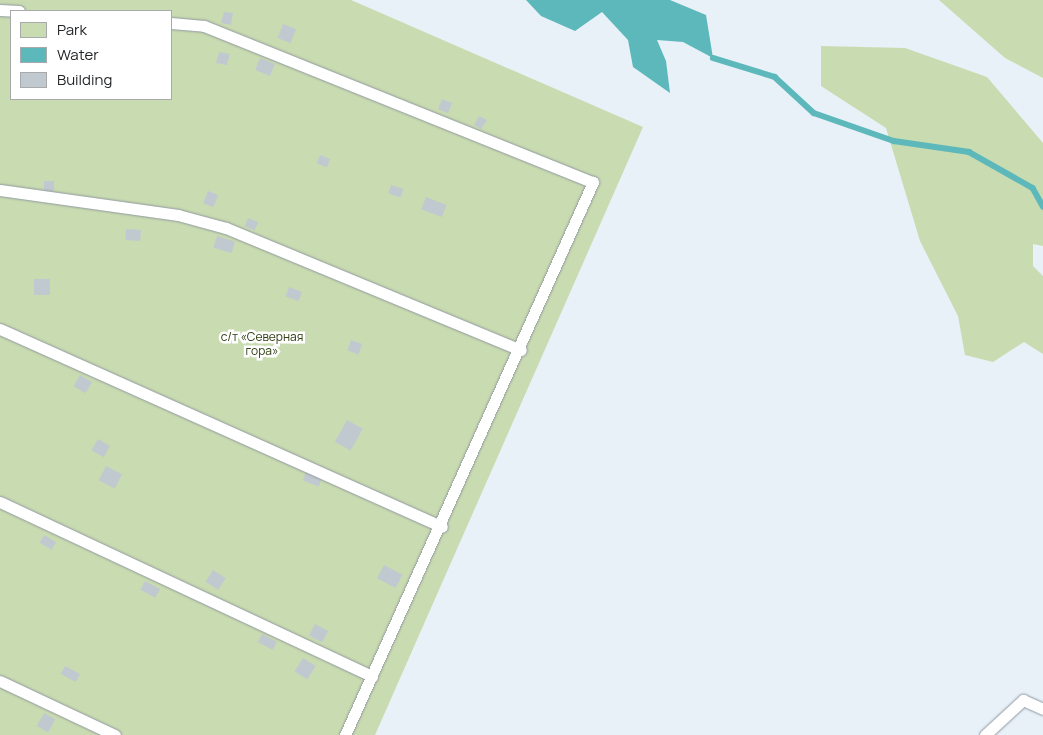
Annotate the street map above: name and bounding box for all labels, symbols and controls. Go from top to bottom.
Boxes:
legend [10,10,172,100]
text: Park [57,19,87,40]
text: Water [57,44,99,65]
text: Building [57,69,112,90]
park label: с/т «Северная гора» [221,330,303,358]

